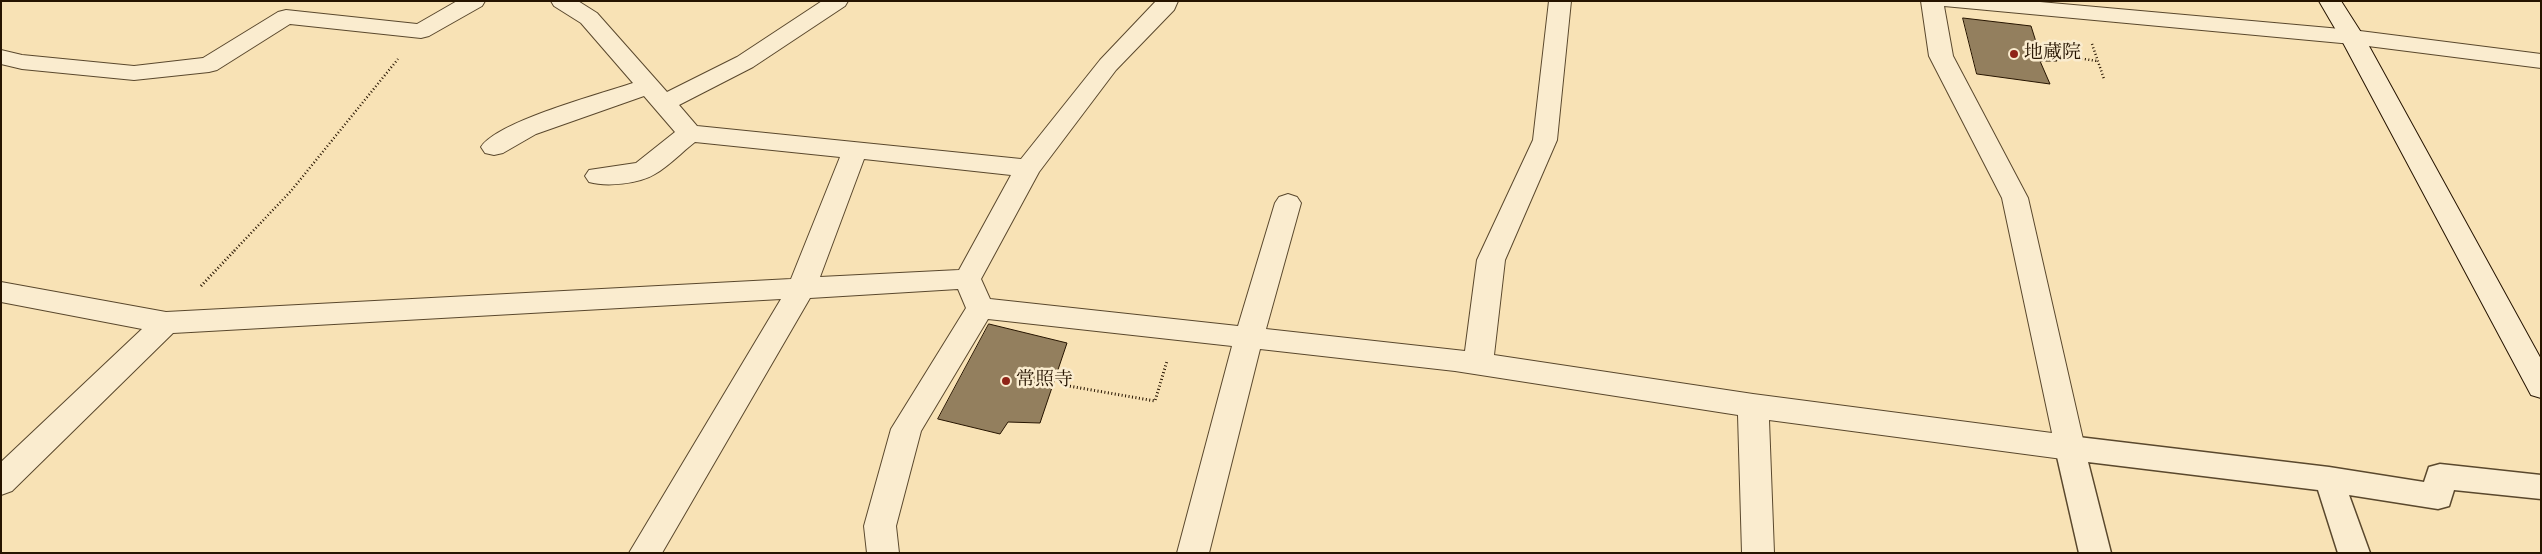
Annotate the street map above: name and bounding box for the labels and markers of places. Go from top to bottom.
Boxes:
place label: 地蔵院 [2024,43,2081,65]
marker: 地蔵院 [2008,48,2020,60]
place label: 常照寺 [1016,370,1073,392]
marker: 常照寺 [1000,375,1012,387]

